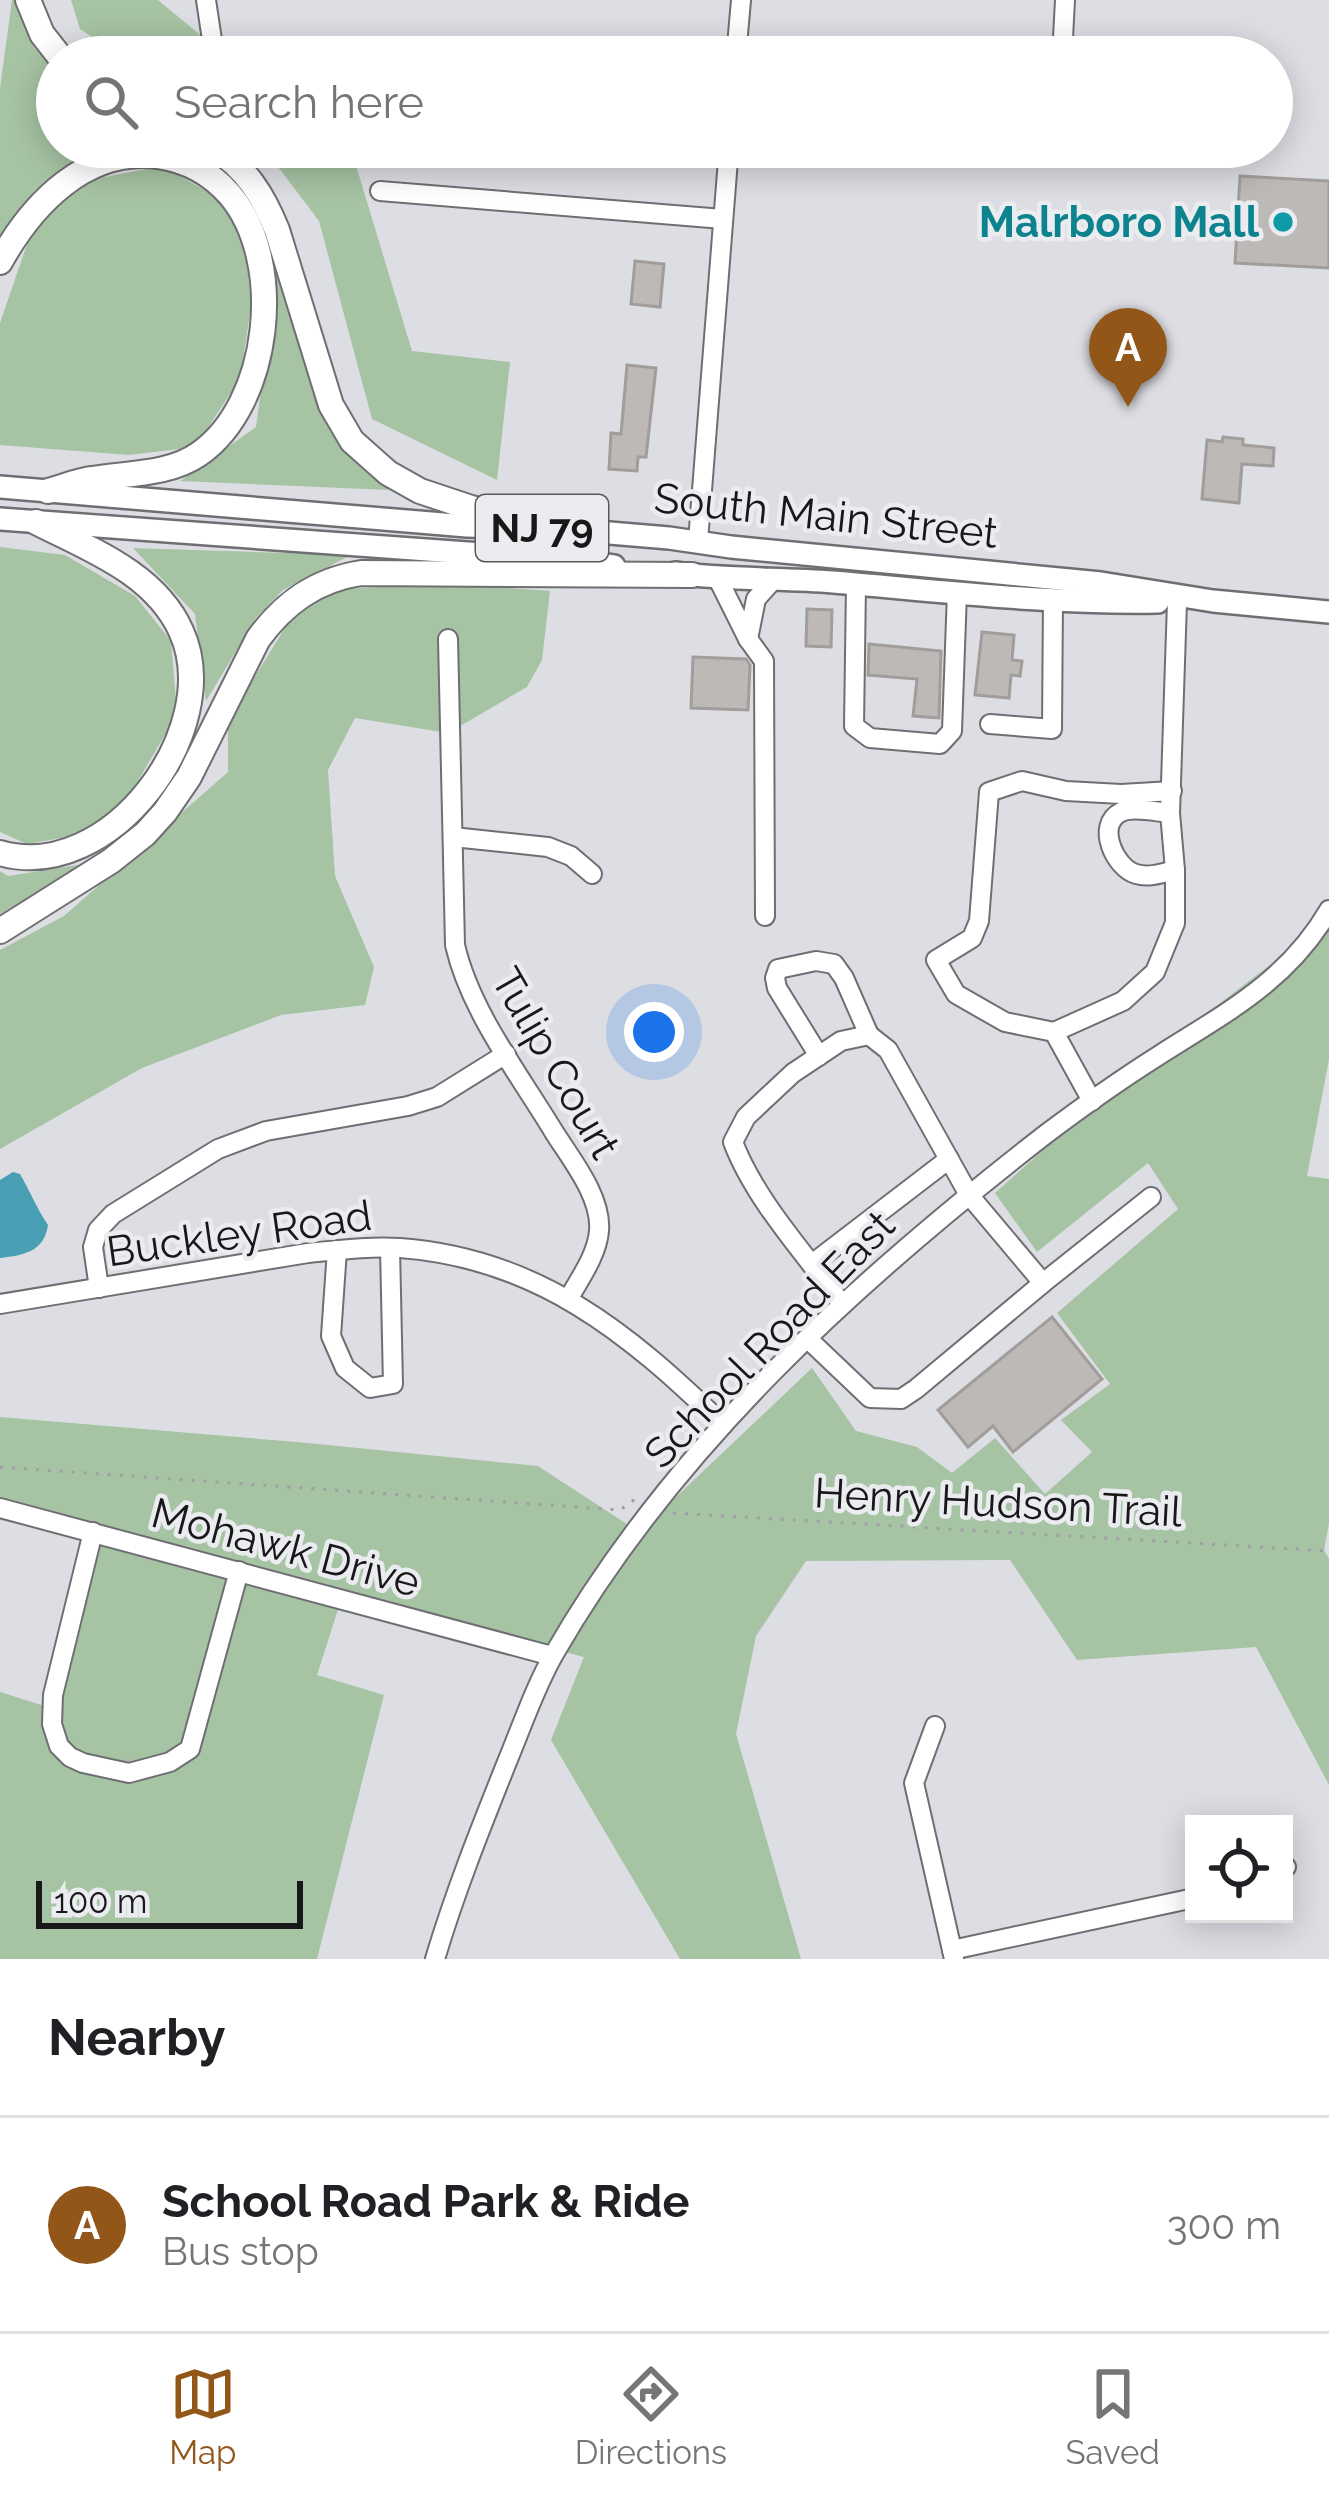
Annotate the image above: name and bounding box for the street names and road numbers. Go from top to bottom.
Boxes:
street label: South Main Street [652,473,1000,558]
road number: NJ 79 [476,495,608,561]
street label: Tulip Court [481,959,630,1167]
street label: Buckley Road [104,1191,375,1276]
street label: School Road East [634,1201,904,1478]
street label: Henry Hudson Trail [813,1468,1184,1537]
street label: Mohawk Drive [146,1488,425,1607]

